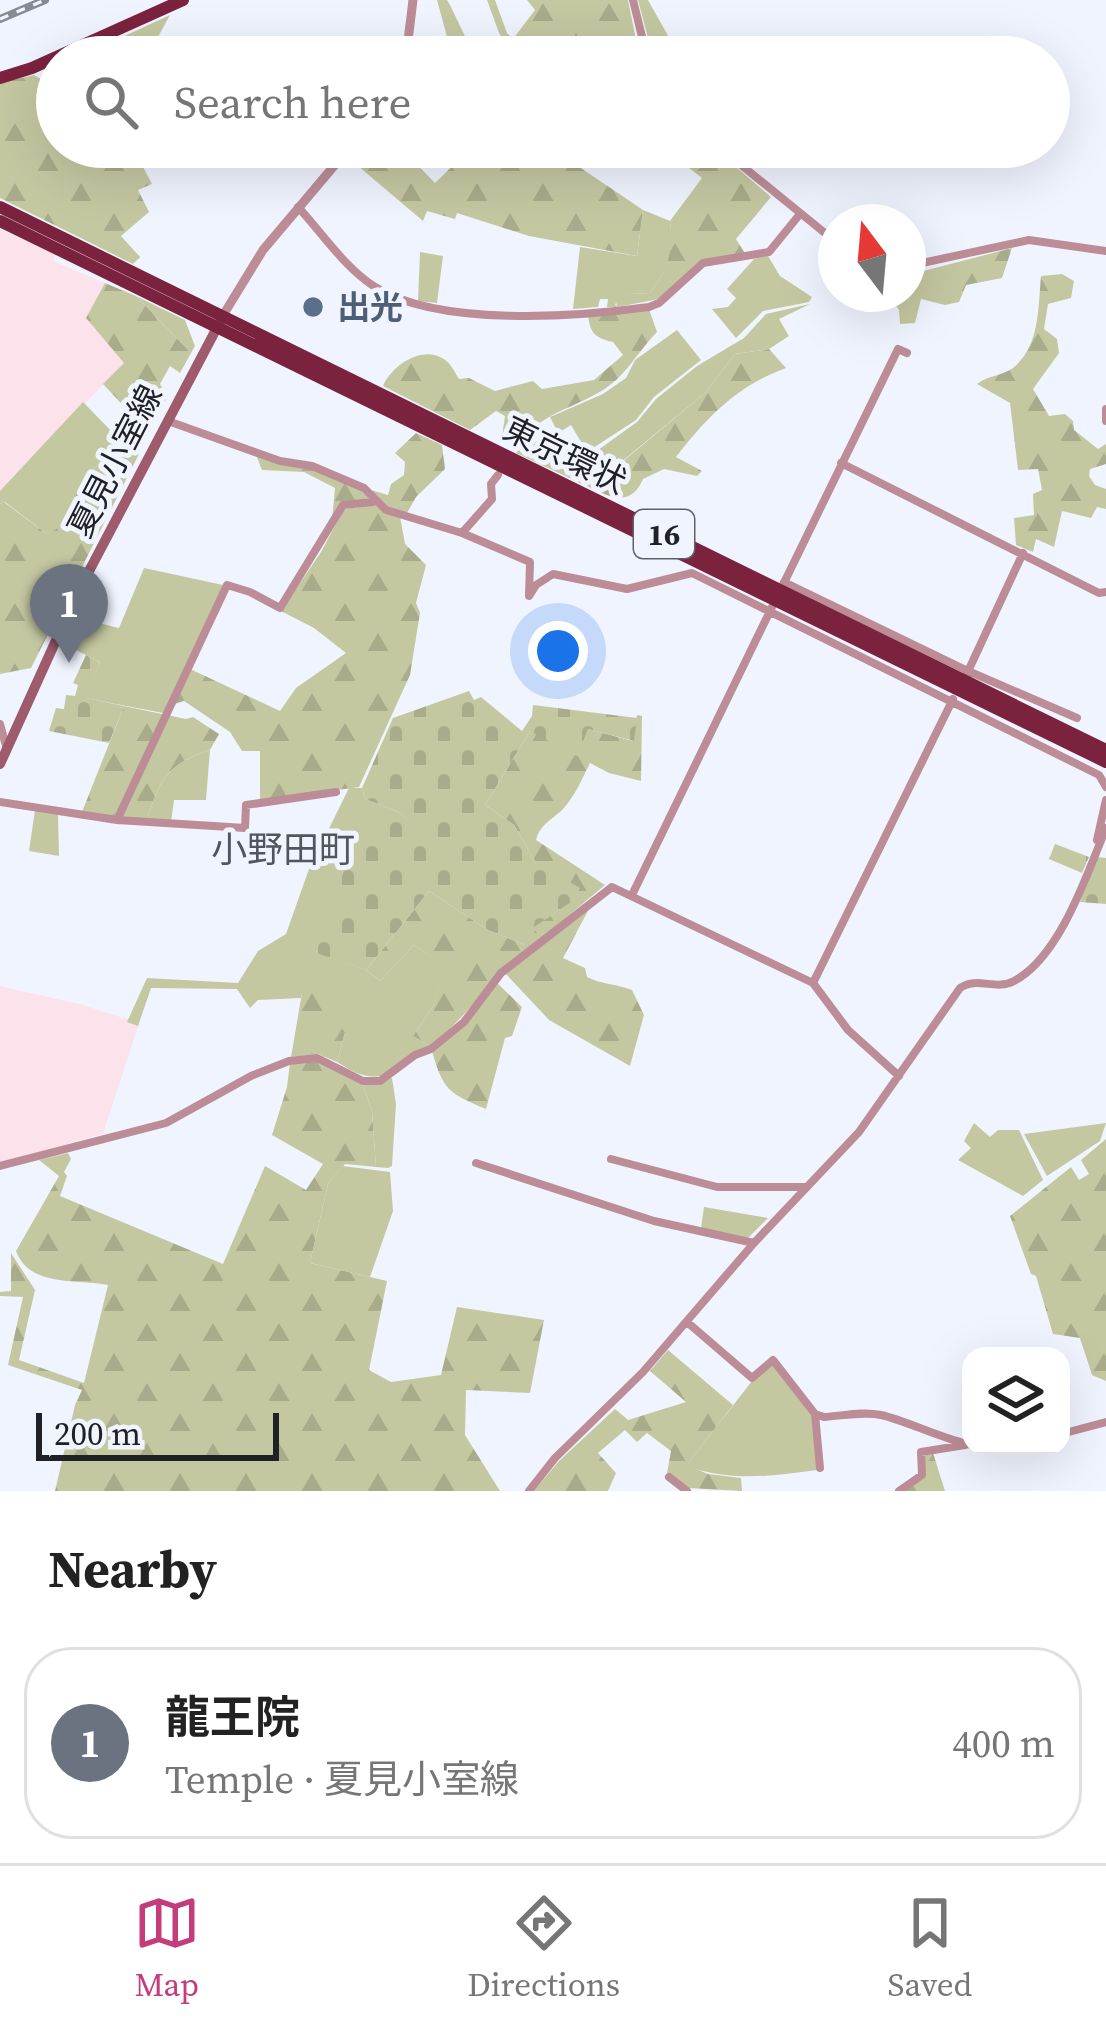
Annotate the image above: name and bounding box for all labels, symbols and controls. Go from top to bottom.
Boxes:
search box [36,36,1070,168]
icon: search [78,69,144,135]
text: Search here [174,71,411,133]
north arrow [818,204,926,312]
place label: 出光 [337,285,403,330]
marker: 出光 [300,294,326,320]
street label: 夏見小室線 [57,377,173,545]
street label: 東京環状 [496,406,634,504]
road number: 16 [634,510,694,558]
pin: 1 [30,564,108,663]
your location [528,621,588,681]
district label: 小野田町 [211,825,355,874]
map controls [962,1347,1070,1455]
button: layers [962,1347,1070,1455]
scale bar [36,1407,279,1460]
text: 200 m [54,1411,141,1456]
text: Nearby [48,1534,217,1604]
text: 龍王院 [165,1686,300,1748]
text: 1 [79,1717,101,1770]
text: 400 m [952,1717,1055,1770]
text: Temple · 夏見小室線 [165,1753,519,1806]
tab: Map [134,1890,200,2007]
tab: Directions [467,1890,620,2007]
tab: Saved [888,1890,972,2007]

